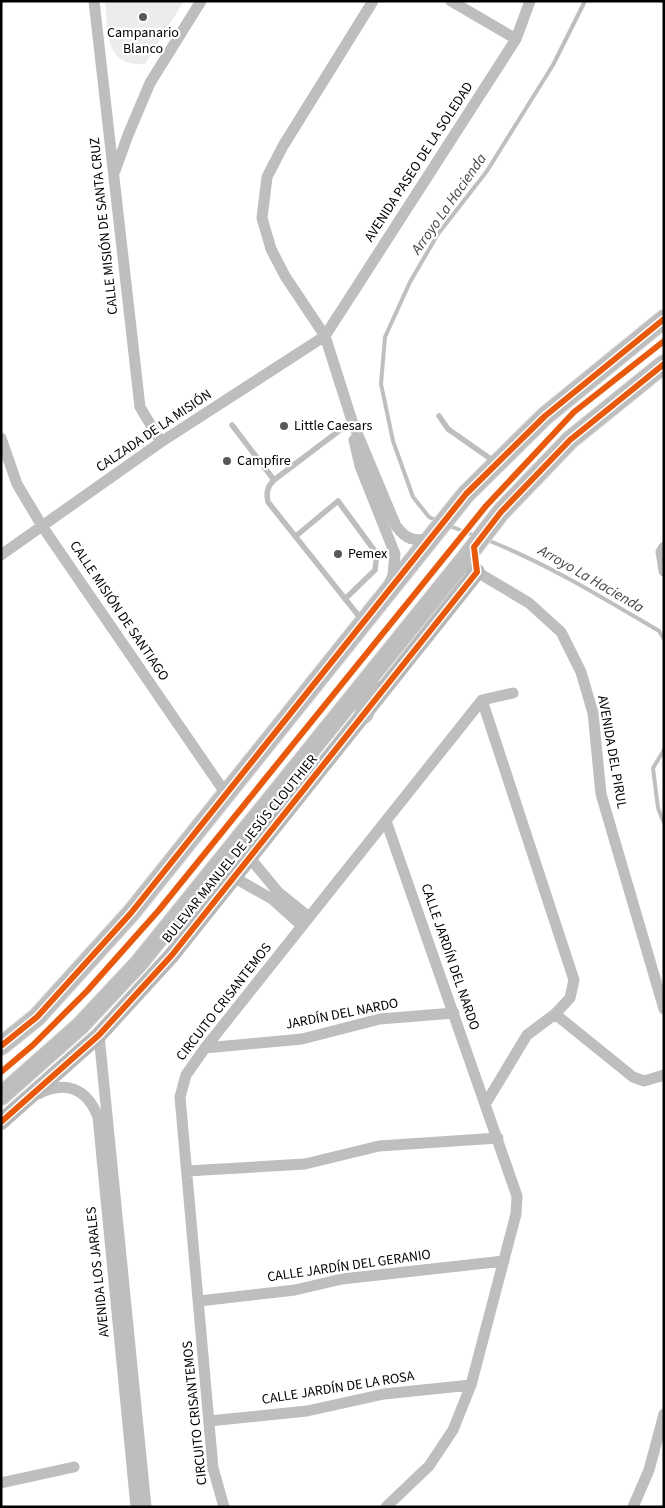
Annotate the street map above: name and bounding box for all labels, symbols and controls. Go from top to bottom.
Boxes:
marker: Campanario Blanco [137,11,149,23]
place label: Campanario Blanco [107,23,179,59]
street label: AVENIDA PASEO DE LA SOLEDAD [360,78,478,246]
street label: CALLE MISIÓN DE SANTA CRUZ [85,136,123,316]
water label: Arroyo La Hacienda [406,149,492,260]
street label: CALZADA DE LA MISIÓN [92,385,216,477]
place label: Little Caesars [294,416,372,436]
marker: Little Caesars [278,420,290,432]
place label: Campfire [237,451,291,471]
marker: Campfire [221,455,233,467]
street label: CALLE MISIÓN DE SANTIAGO [65,537,173,685]
water label: Arroyo La Hacienda [533,540,648,618]
place label: Pemex [348,544,388,564]
marker: Pemex [332,548,344,560]
street label: AVENIDA DEL PIRUL [592,694,632,810]
street label: BULEVAR MANUEL DE JESÚS CLOUTHIER [157,750,323,948]
street label: CALLE JARDÍN DEL NARDO [415,881,485,1033]
street label: CIRCUITO CRISANTEMOS [171,939,277,1065]
street label: JARDÍN DEL NARDO [284,993,400,1035]
street label: AVENIDA LOS JARALES [81,1206,115,1338]
street label: CALLE JARDÍN DEL GERANIO [266,1245,432,1287]
street label: CIRCUITO CRISANTEMOS [177,1340,213,1486]
street label: CALLE JARDÍN DE LA ROSA [260,1366,416,1410]

